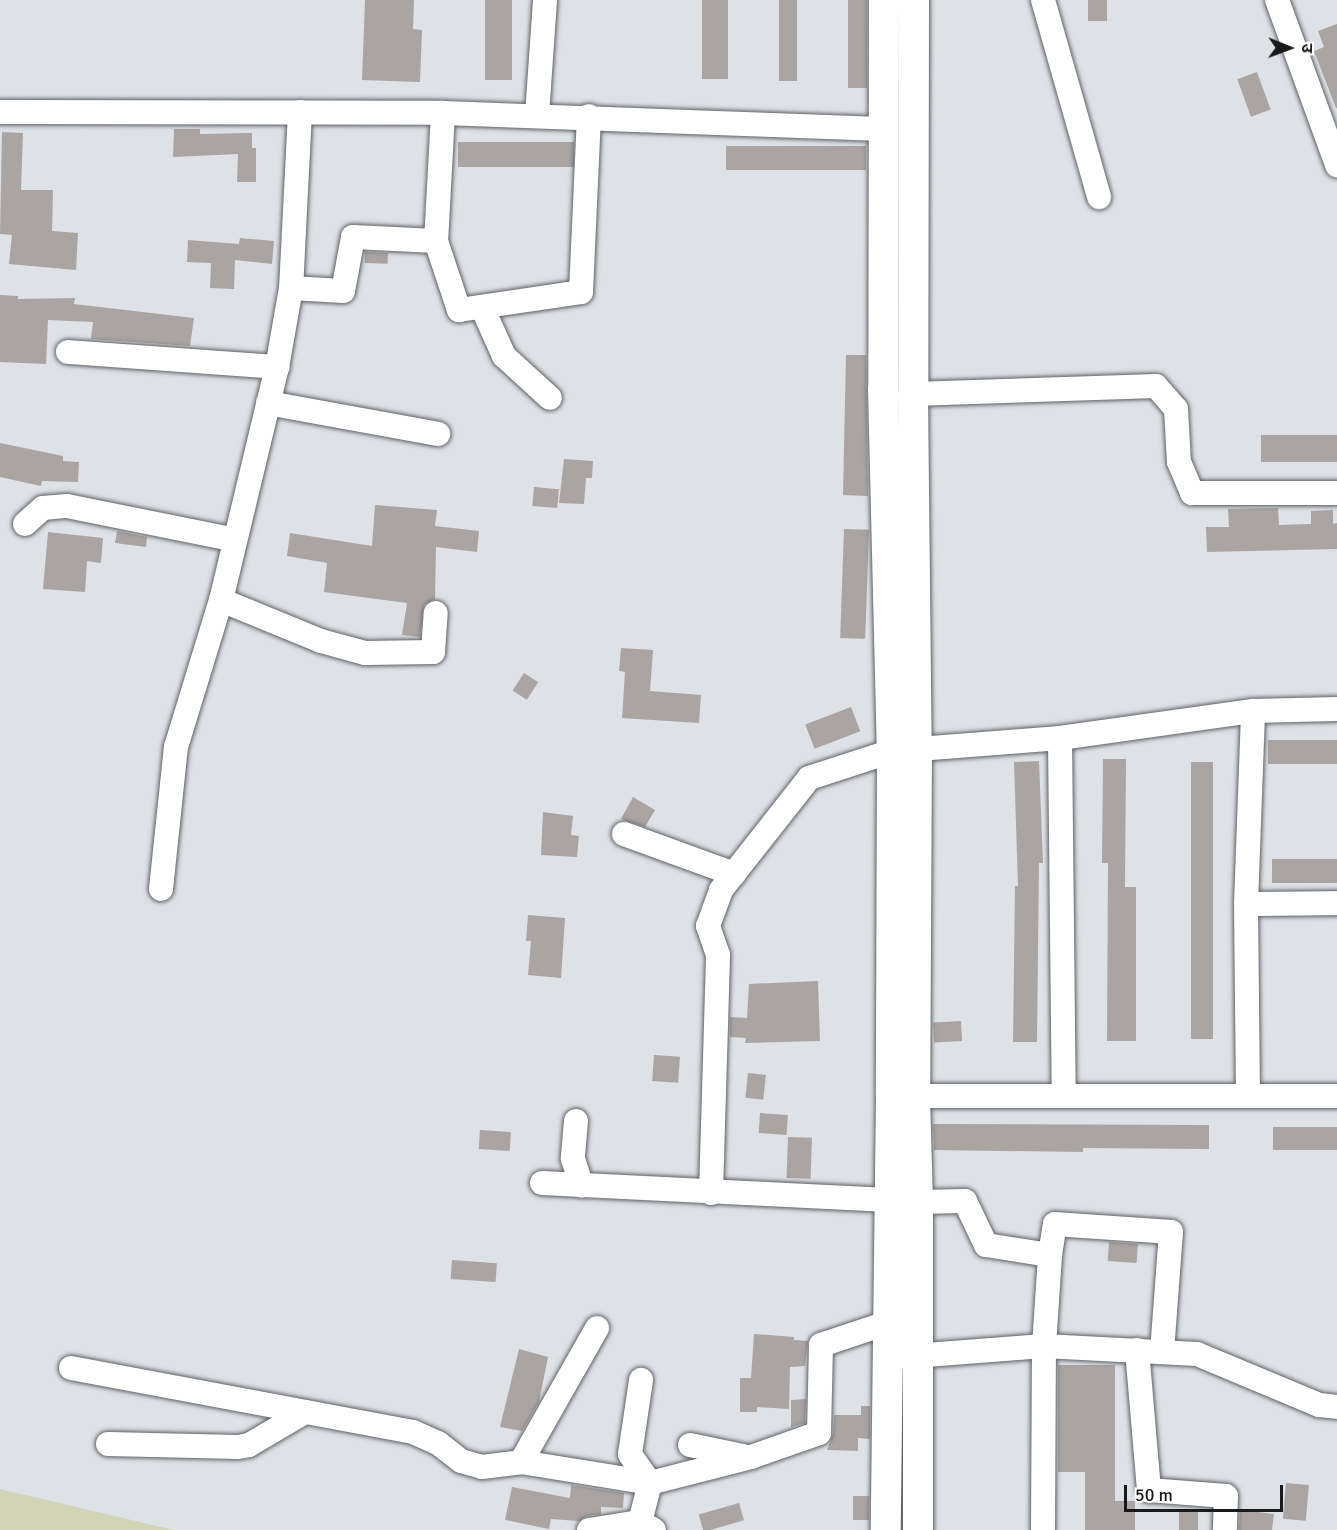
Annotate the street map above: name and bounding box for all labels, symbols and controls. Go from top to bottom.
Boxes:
north arrow [1259,18,1319,78]
text: उ [1297,43,1317,53]
scale bar [1127,1473,1286,1511]
text: 50 m [1135,1484,1173,1506]

